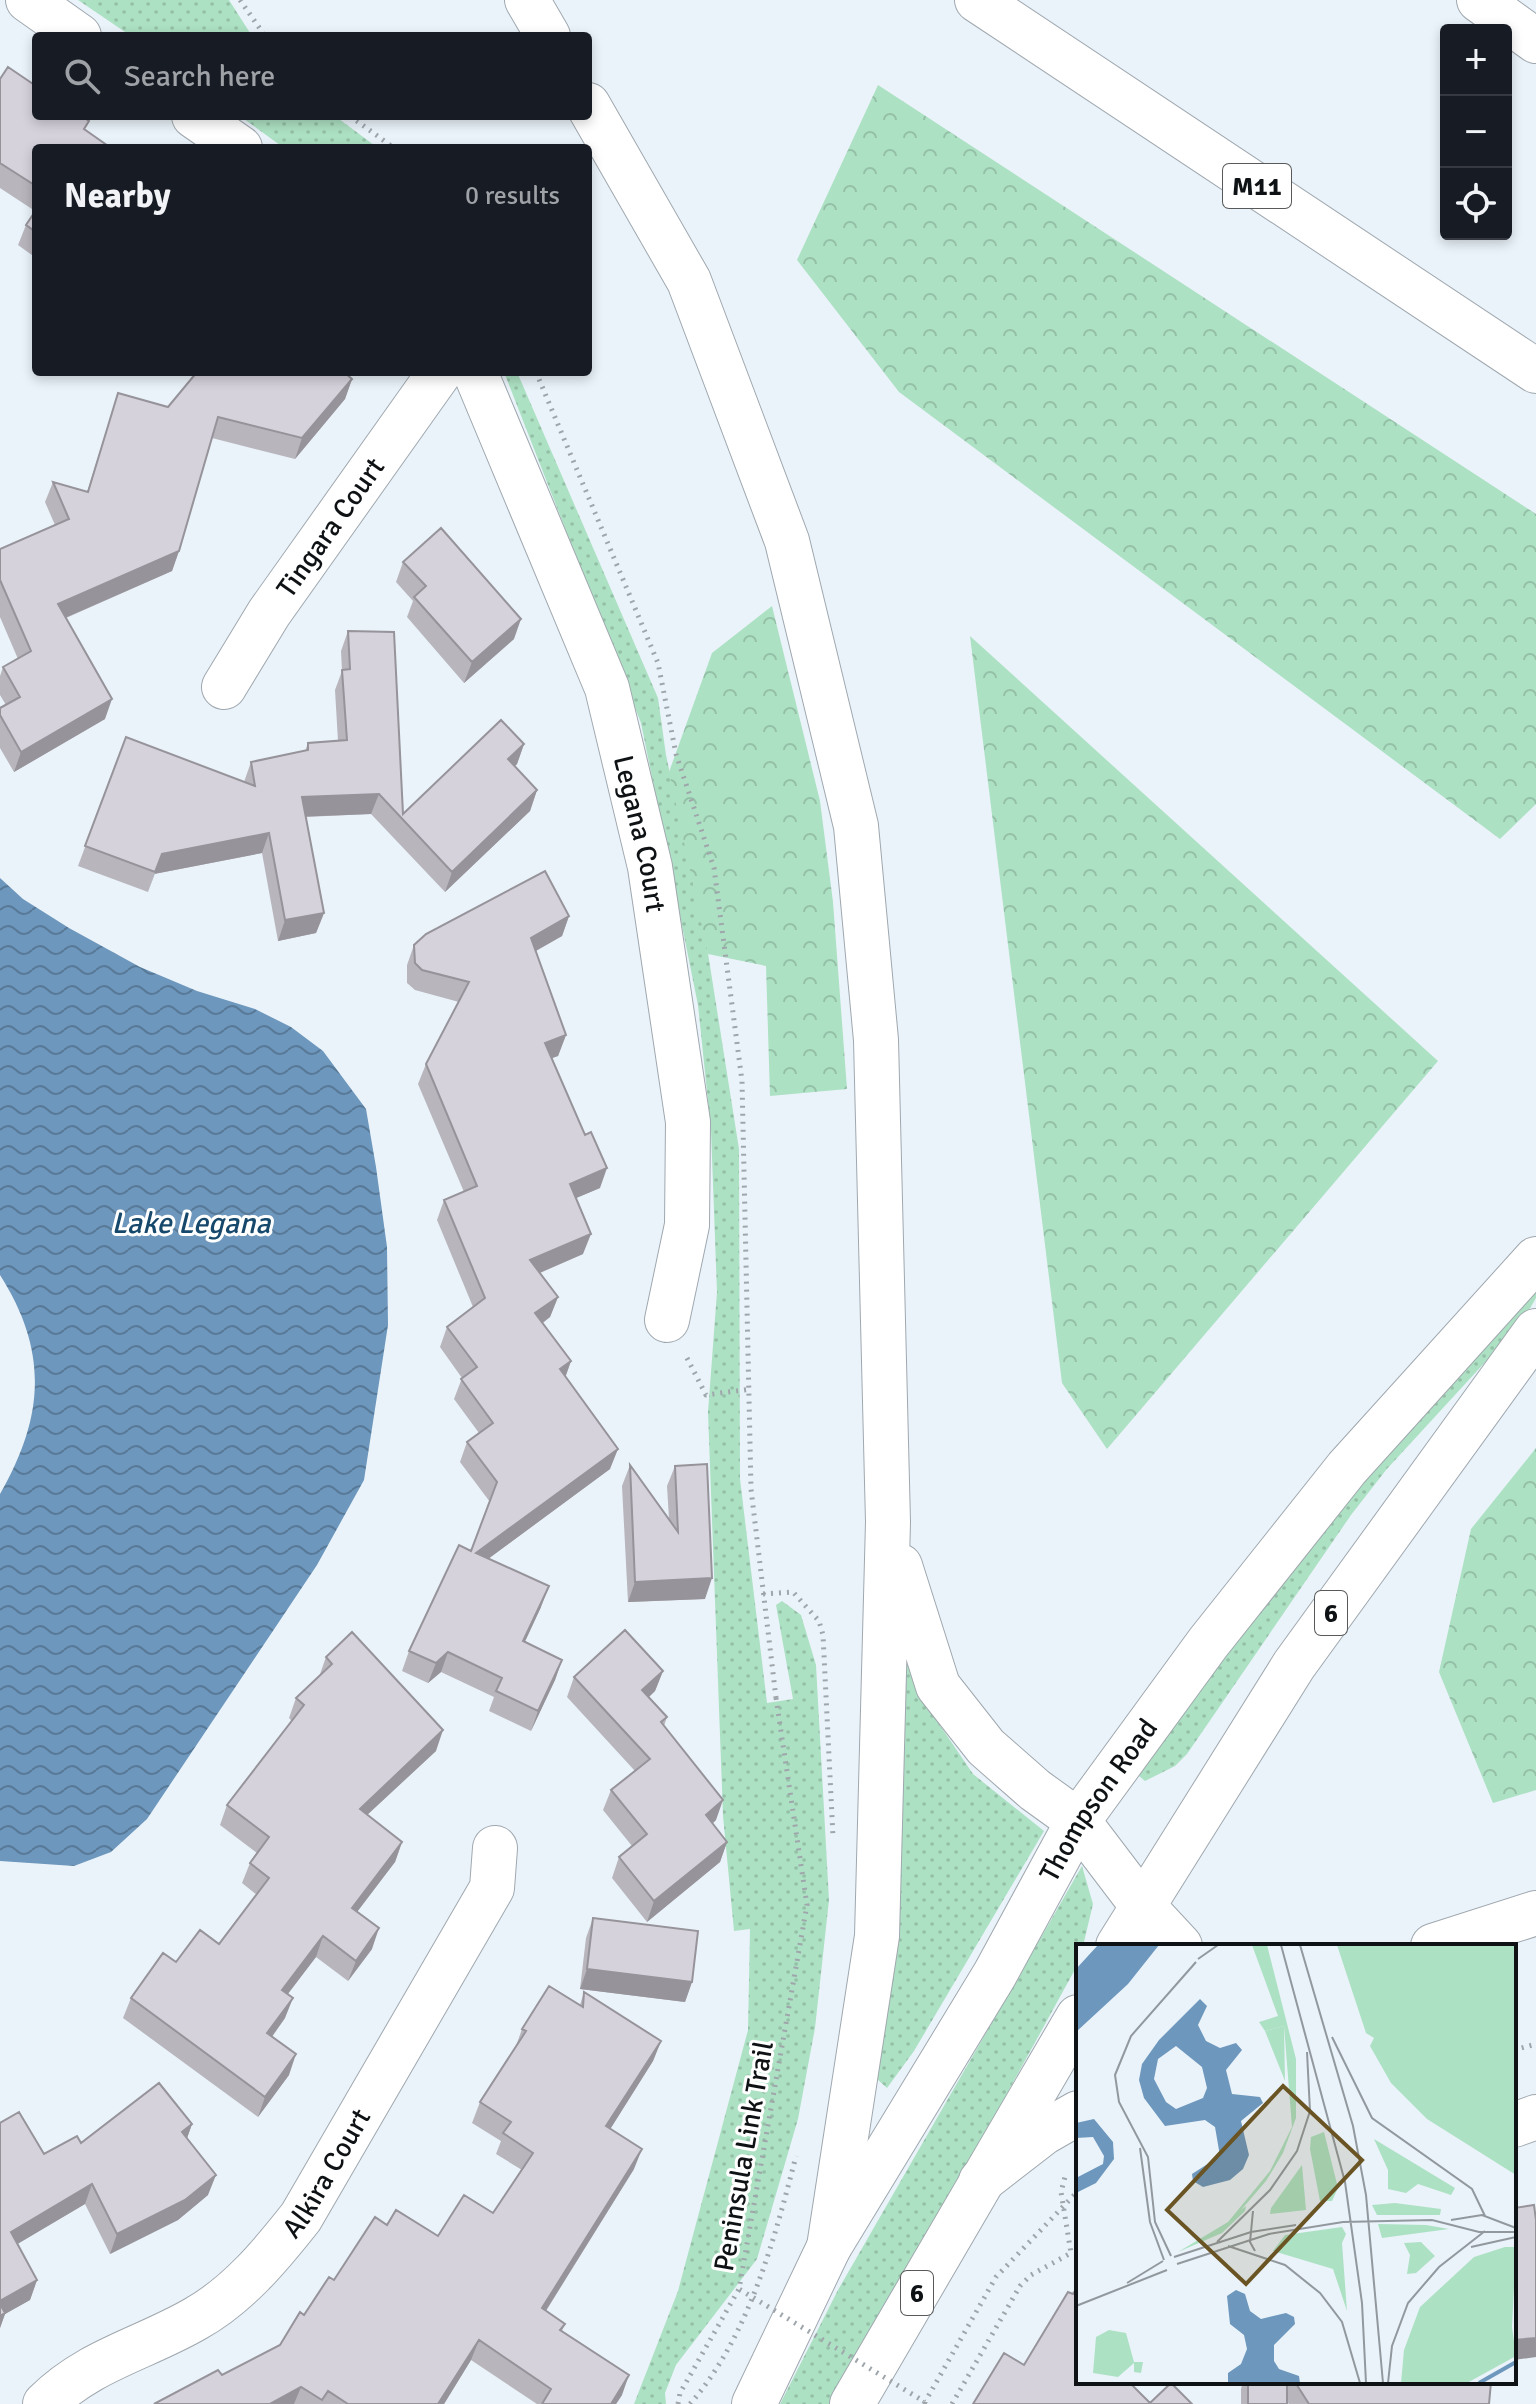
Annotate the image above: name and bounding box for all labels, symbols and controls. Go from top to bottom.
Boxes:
map controls [1440,24,1512,240]
button: + [1440,24,1512,96]
search box [32,32,592,120]
icon: search [60,54,104,98]
text: Search here [124,58,275,95]
button: − [1440,96,1512,168]
road number: M11 [1223,164,1291,208]
button: locate [1440,168,1512,240]
text: Nearby [64,175,171,217]
text: 0 results [465,180,560,212]
street label: Tingara Court [270,451,392,604]
street label: Legana Court [606,752,673,915]
water label: Lake Legana [111,1205,271,1242]
road number: 6 [1315,1591,1347,1635]
street label: Thompson Road [1032,1712,1165,1888]
inset map [1076,1944,1516,2384]
street label: Peninsula Link Trail [707,2038,781,2274]
street label: Alkira Court [275,2103,378,2245]
road number: 6 [901,2271,933,2315]

